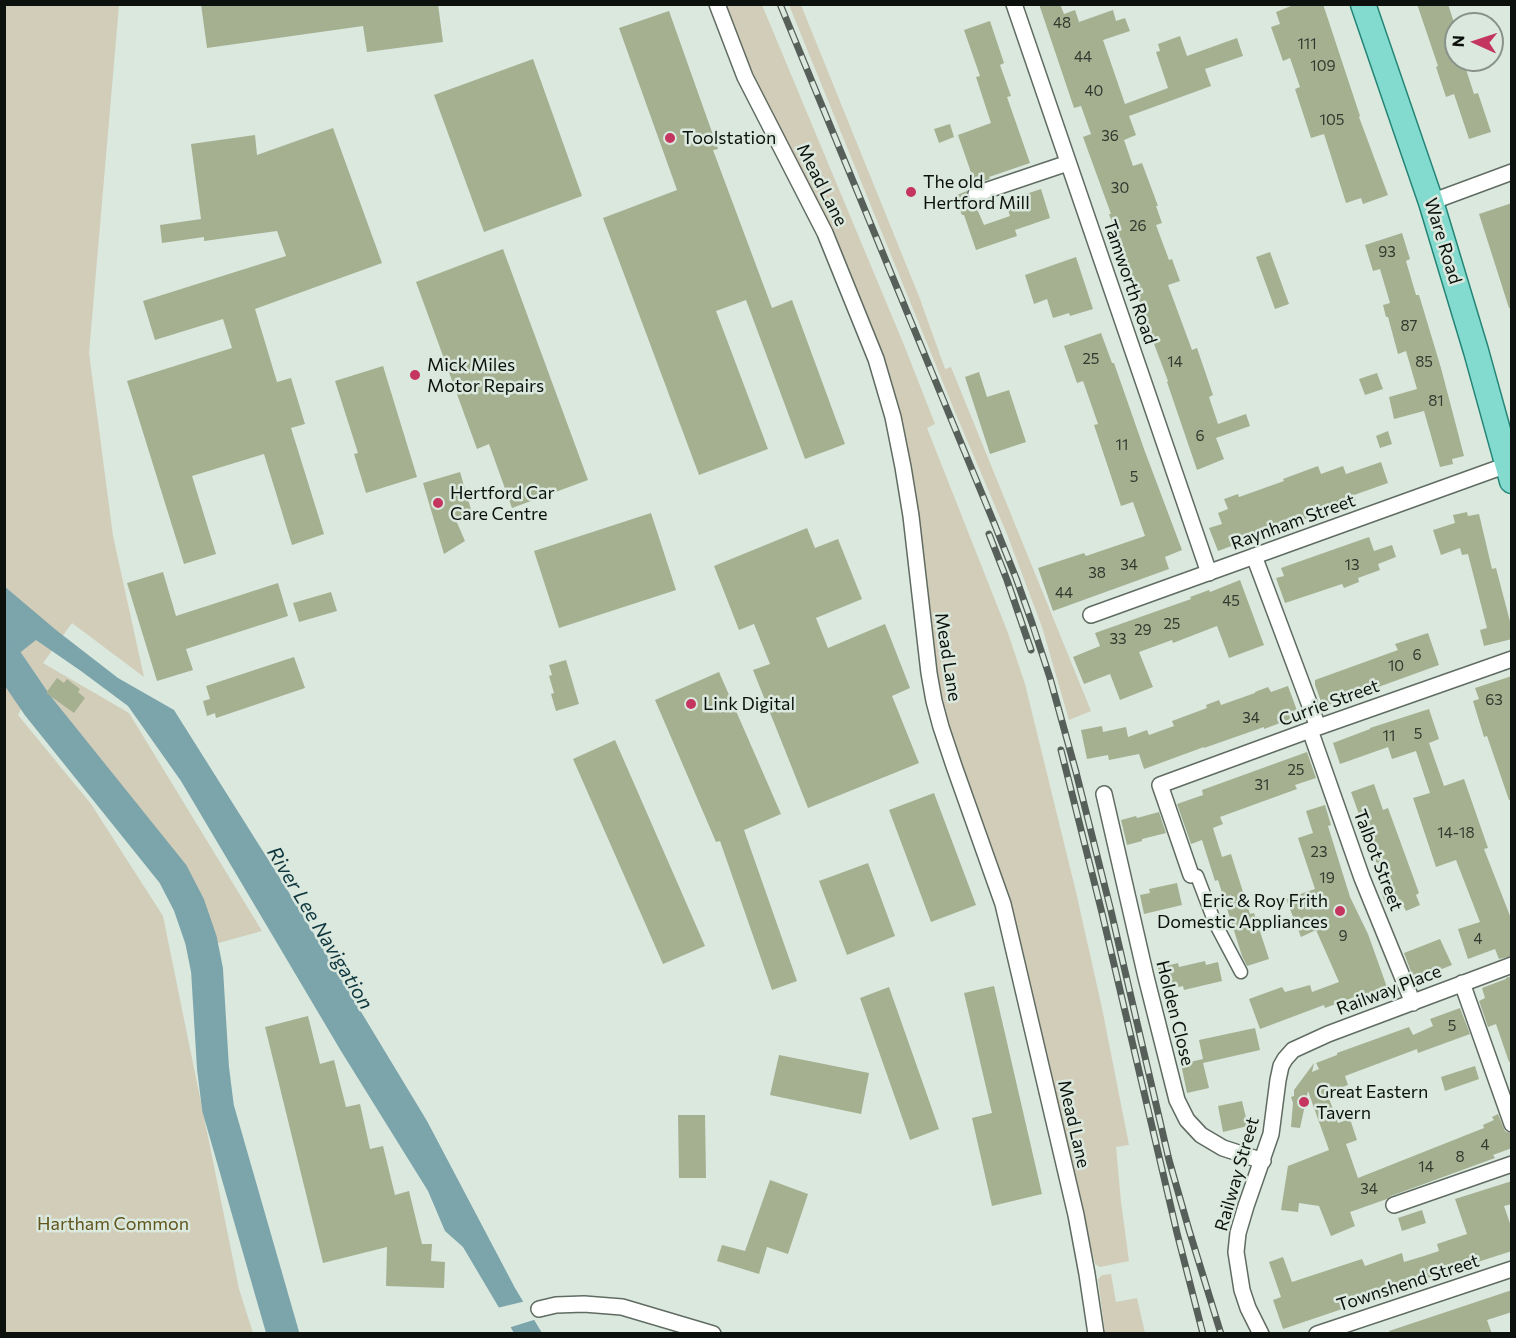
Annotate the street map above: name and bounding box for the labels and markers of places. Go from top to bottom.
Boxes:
place label: Toolstation [682,127,776,149]
marker: Toolstation [663,131,677,145]
place label: The old Hertford Mill [923,171,1030,213]
marker: The old Hertford Mill [904,185,918,199]
place label: Mick Miles Motor Repairs [427,354,544,397]
marker: Mick Miles Motor Repairs [408,368,422,382]
place label: Hertford Car Care Centre [450,482,555,524]
marker: Hertford Car Care Centre [431,496,445,510]
place label: Link Digital [703,693,795,715]
marker: Link Digital [684,697,698,711]
place label: Eric & Roy Frith Domestic Appliances [1157,890,1328,932]
marker: Eric & Roy Frith Domestic Appliances [1333,904,1347,918]
place label: Great Eastern Tavern [1316,1081,1428,1124]
marker: Great Eastern Tavern [1297,1095,1311,1109]

